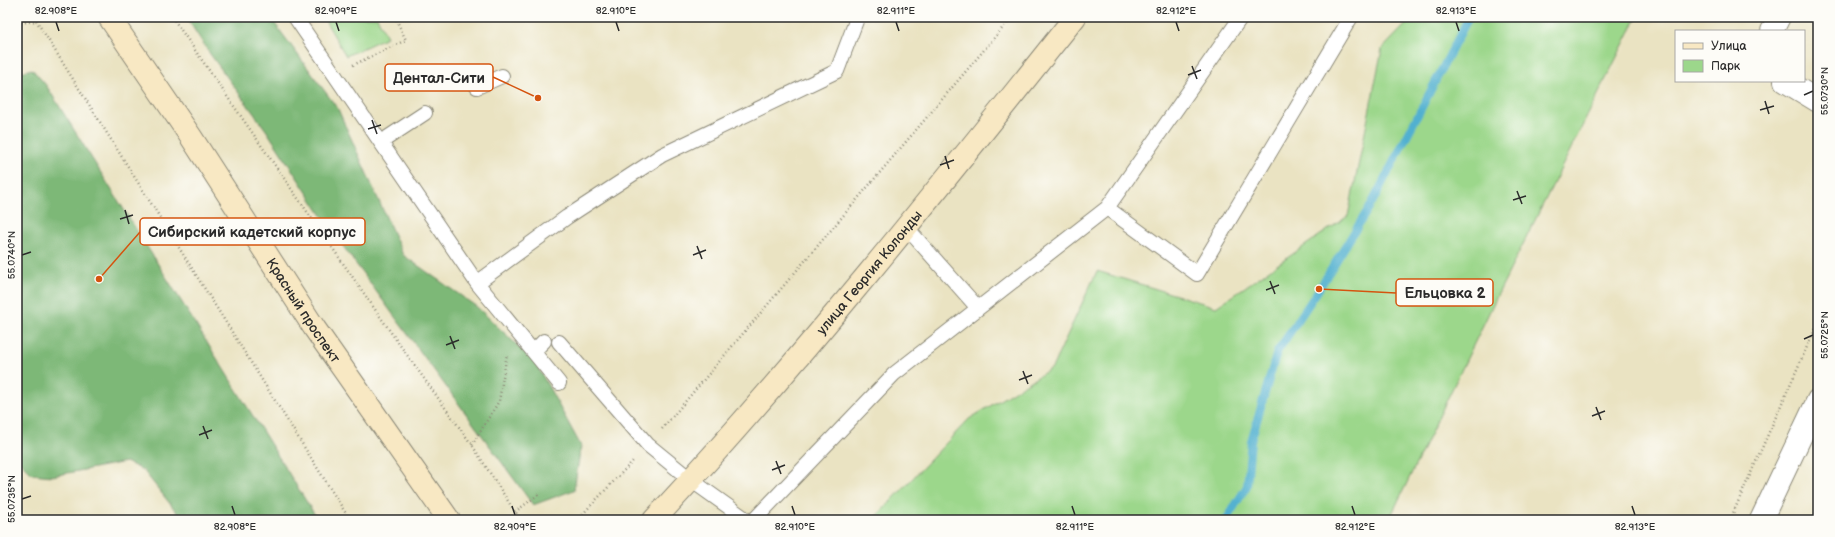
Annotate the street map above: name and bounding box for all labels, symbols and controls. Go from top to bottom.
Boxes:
text: 82.908°E [35,5,78,17]
text: 82.909°E [315,5,358,17]
text: 82.910°E [596,5,637,17]
text: 82.911°E [877,5,916,17]
text: 82.912°E [1156,5,1196,17]
text: 82.913°E [1436,5,1477,17]
legend [1675,30,1805,82]
text: Улица [1711,39,1747,54]
text: Парк [1711,59,1741,74]
callout: Дентал-Сити [385,64,493,91]
text: 55.0730°N [1819,67,1831,115]
text: Дентал-Сити [393,69,485,88]
street label: улица Георгия Колонды [813,207,926,338]
callout: Сибирский кадетский корпус [140,218,365,245]
text: Сибирский кадетский корпус [148,223,357,242]
text: 55.0740°N [6,231,18,279]
street label: Красный проспект [262,255,344,367]
callout: Ельцовка 2 [1396,279,1493,306]
text: Ельцовка 2 [1405,284,1485,303]
text: 55.0725°N [1819,311,1831,359]
text: 55.0735°N [6,475,18,523]
text: 82.908°E [214,521,257,533]
text: 82.909°E [494,521,537,533]
text: 82.910°E [775,521,816,533]
text: 82.911°E [1056,521,1095,533]
text: 82.912°E [1335,521,1375,533]
text: 82.913°E [1615,521,1656,533]

